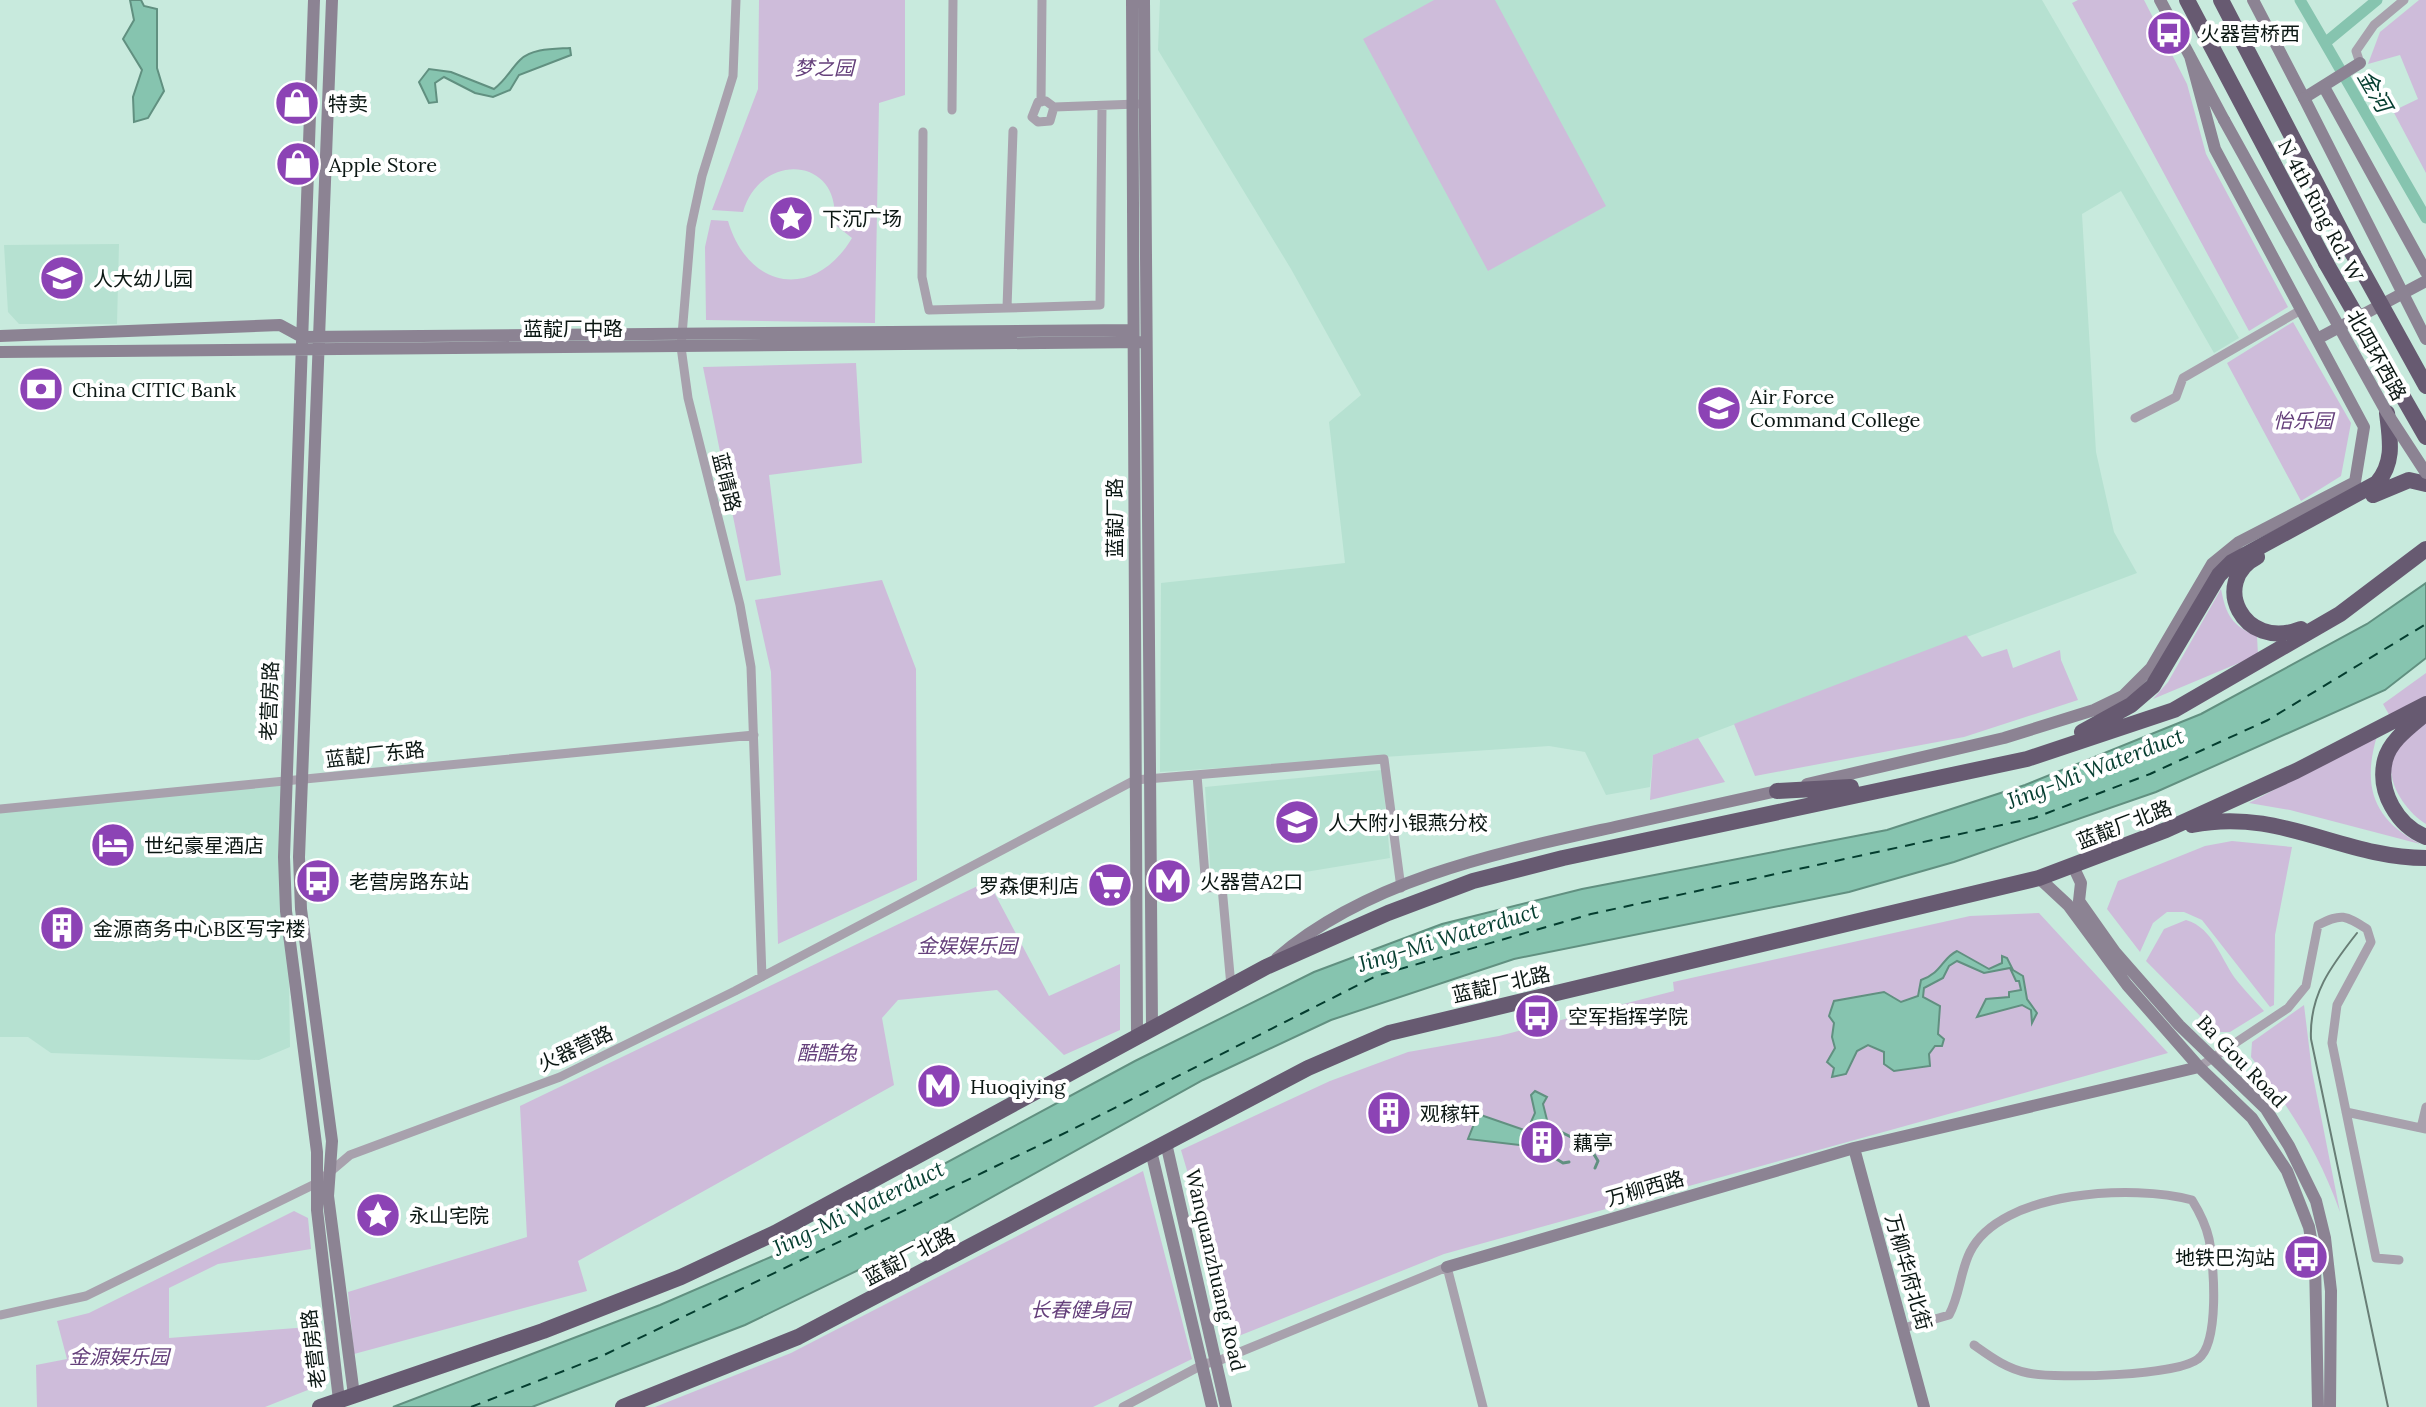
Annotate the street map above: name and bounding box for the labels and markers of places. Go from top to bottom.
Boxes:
bus stop icon: 火器营桥西 [2145,9,2193,57]
place label: 火器营桥西 [2200,21,2300,46]
shop icon: 特卖 [273,79,321,127]
place label: 特卖 [328,91,368,116]
shop icon: Apple Store [274,140,322,188]
place label: Apple Store [328,152,437,177]
place icon: 下沉广场 [767,194,815,242]
place label: 下沉广场 [822,206,902,231]
school or university icon: 人大幼儿园 [38,254,86,302]
place label: 人大幼儿园 [93,266,193,291]
bank icon: China CITIC Bank [17,365,65,413]
place label: China CITIC Bank [72,377,236,402]
school or university icon: Air Force Command College [1695,384,1743,432]
place label: Air Force Command College [1749,384,1920,432]
school or university icon: 人大附小银燕分校 [1273,798,1321,846]
place label: 人大附小银燕分校 [1328,810,1488,835]
hotel icon: 世纪豪星酒店 [89,821,137,869]
place label: 世纪豪星酒店 [144,833,264,858]
bus stop icon: 老营房路东站 [294,857,342,905]
metro station icon: 火器营A2口 [1145,857,1193,905]
supermarket icon: 罗森便利店 [1086,861,1134,909]
place label: 老营房路东站 [349,869,469,894]
place label: 火器营A2口 [1200,869,1303,894]
place label: 罗森便利店 [979,873,1079,898]
building icon: 金源商务中心B区写字楼 [38,904,86,952]
place label: 金源商务中心B区写字楼 [93,916,305,941]
bus stop icon: 空军指挥学院 [1513,992,1561,1040]
place label: 空军指挥学院 [1568,1004,1688,1029]
metro station icon: Huoqiying [915,1062,963,1110]
place label: Huoqiying [970,1074,1066,1099]
building icon: 观稼轩 [1365,1089,1413,1137]
place label: 观稼轩 [1420,1101,1480,1126]
building icon: 藕亭 [1518,1118,1566,1166]
place label: 藕亭 [1573,1130,1613,1155]
place icon: 永山宅院 [354,1191,402,1239]
place label: 永山宅院 [409,1203,489,1228]
bus stop icon: 地铁巴沟站 [2282,1233,2330,1281]
place label: 地铁巴沟站 [2175,1245,2275,1270]

